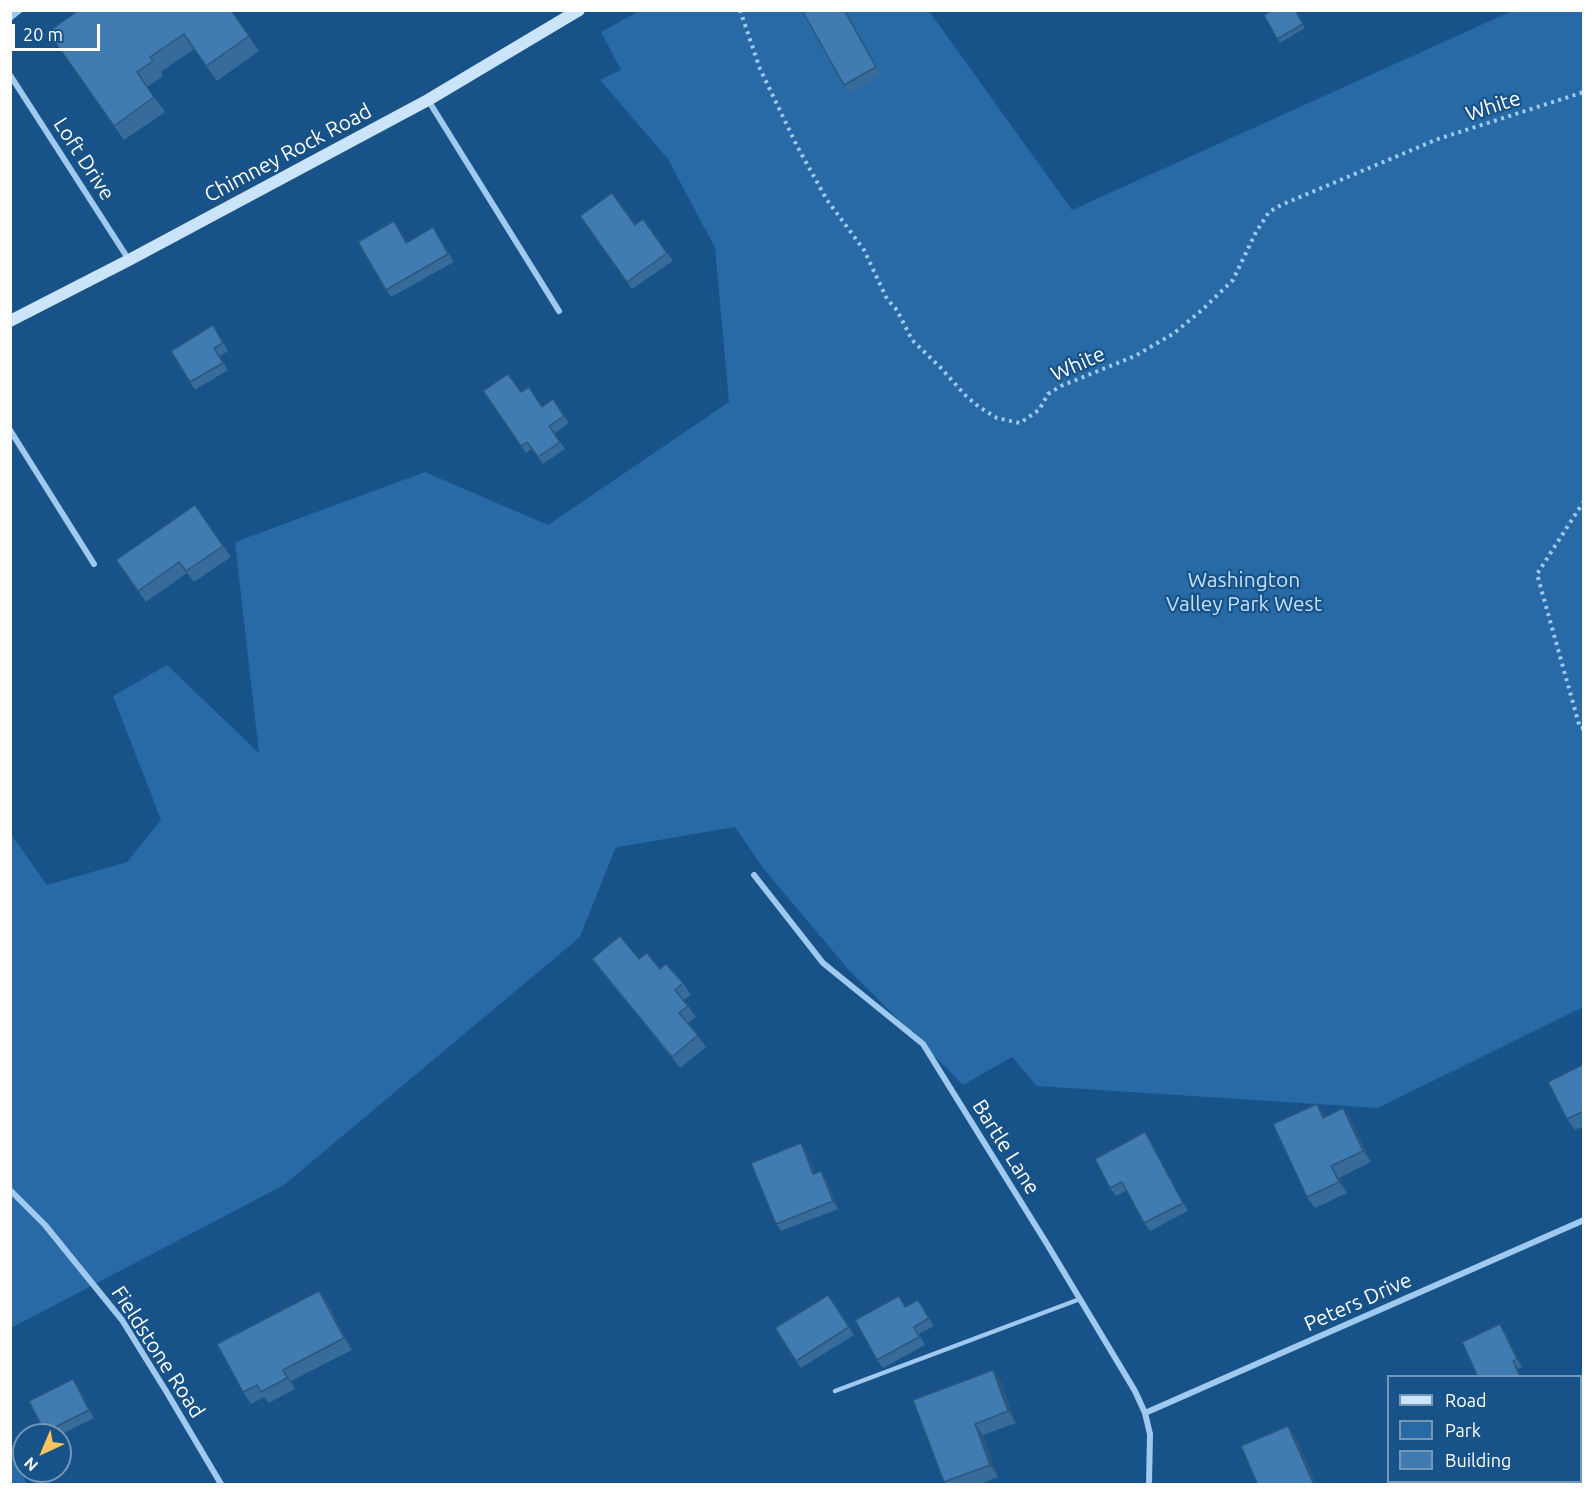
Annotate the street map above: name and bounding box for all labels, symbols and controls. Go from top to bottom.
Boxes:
scale bar [15,12,104,50]
text: 20 m [23,24,63,44]
street label: White [1462,85,1524,127]
street label: Chimney Rock Road [200,98,376,208]
street label: Loft Drive [48,113,120,205]
street label: White [1047,341,1109,387]
park label: Washington Valley Park West [1166,567,1322,617]
street label: Bartle Lane [967,1095,1045,1199]
street label: Peters Drive [1300,1267,1416,1337]
street label: Fieldstone Road [106,1281,210,1423]
legend [1387,1375,1582,1483]
text: Road [1445,1390,1487,1410]
text: Park [1445,1420,1481,1440]
north arrow [12,1423,72,1483]
text: Building [1445,1450,1511,1470]
text: N [20,1454,41,1475]

